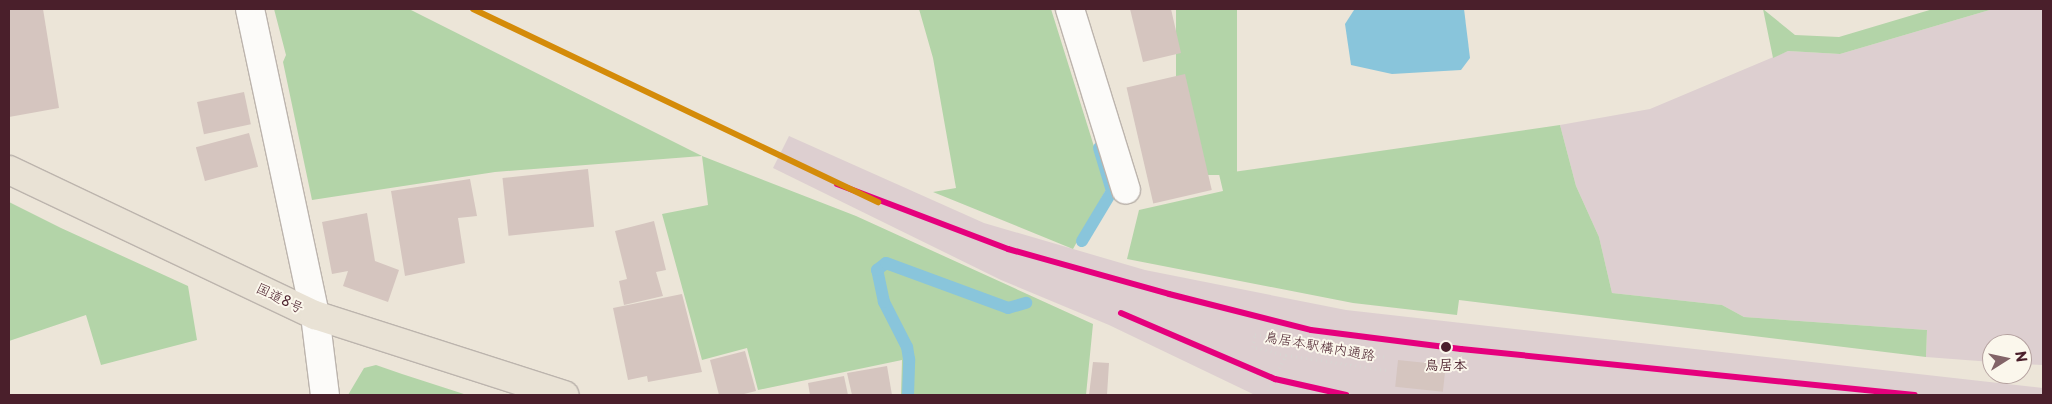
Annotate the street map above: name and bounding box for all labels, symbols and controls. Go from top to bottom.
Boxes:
street label: 国道8号 [254,279,306,317]
street label: 鳥居本駅構内通路 [1263,328,1377,364]
north arrow [1982,334,2032,384]
marker: 鳥居本 [1438,339,1454,355]
text: N [2010,349,2033,364]
place label: 鳥居本 [1425,357,1467,373]

